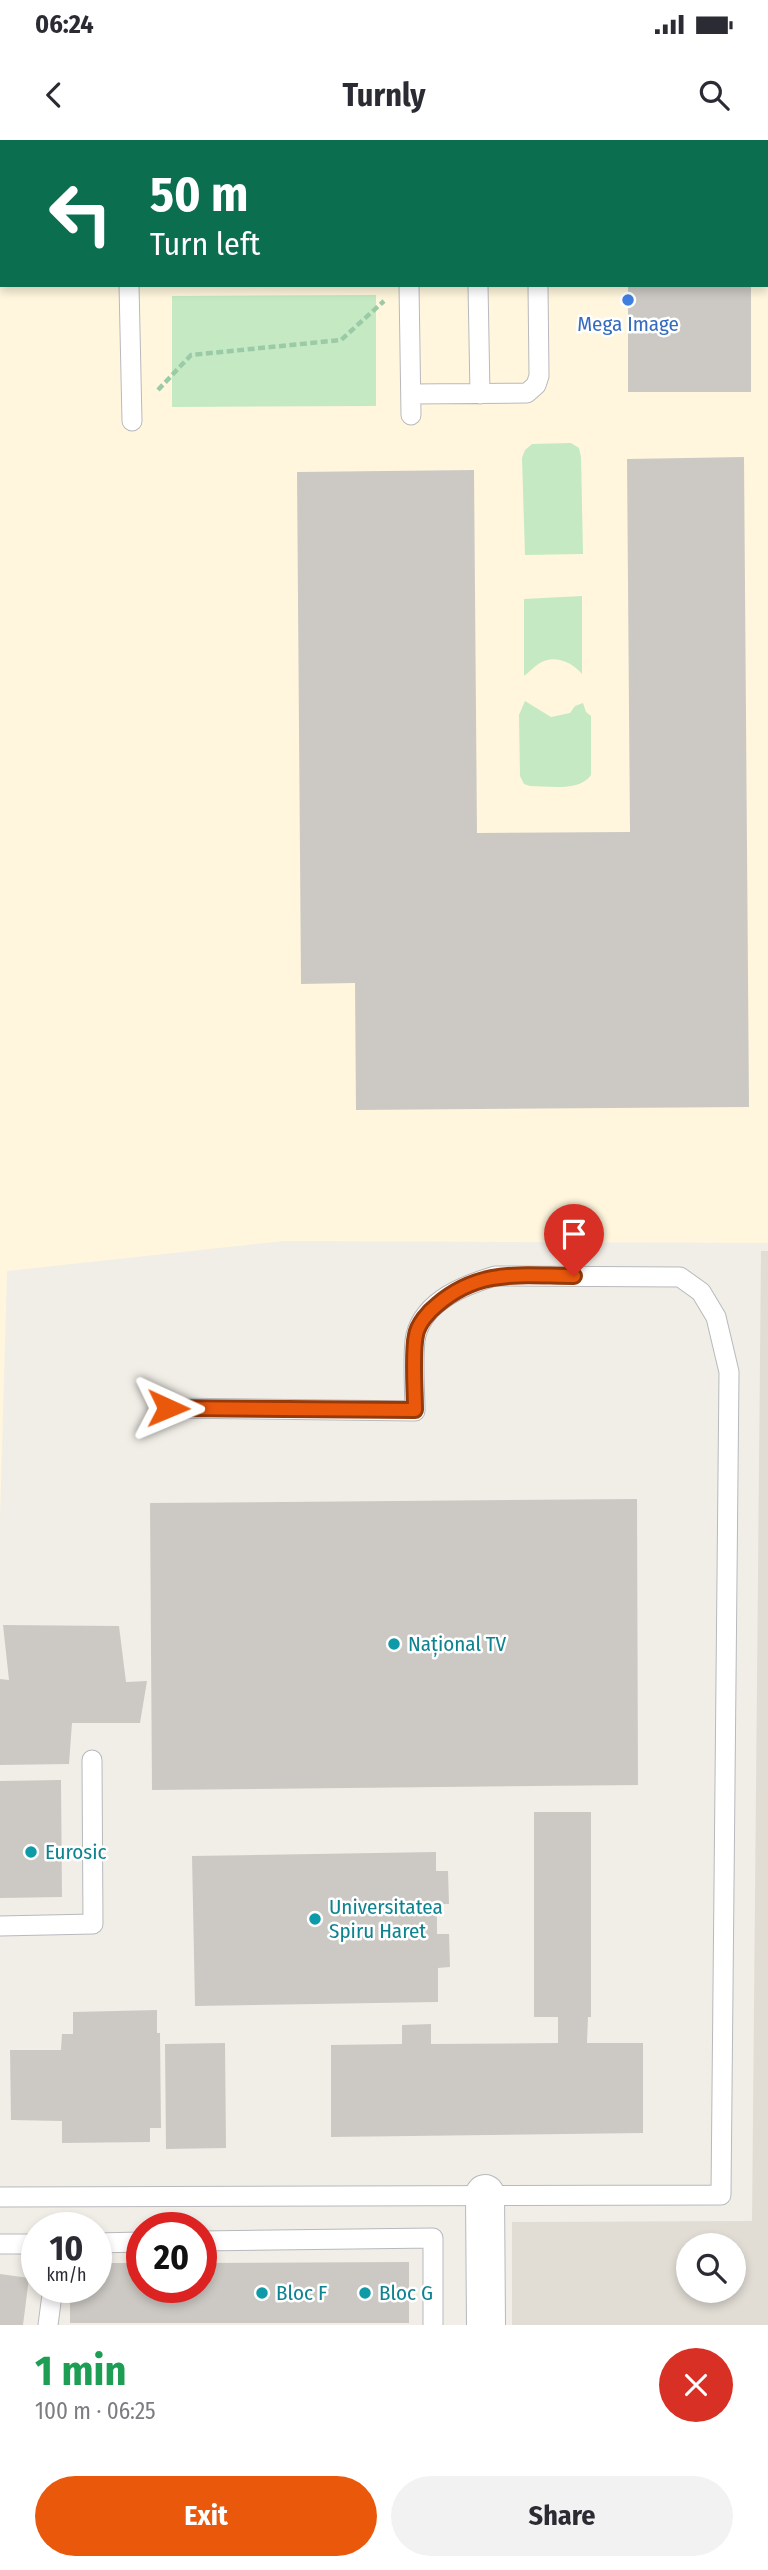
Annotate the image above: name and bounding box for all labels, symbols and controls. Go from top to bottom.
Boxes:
text: 06:24 [35,9,94,40]
icon: back [35,76,73,114]
text: Turnly [342,76,426,114]
icon: search [695,76,733,114]
text: 50 m [150,165,248,224]
icon: left [35,168,126,259]
text: Turn left [150,225,260,263]
marker: Mega Image [620,292,636,308]
place label: Mega Image [577,311,679,337]
pin [544,1204,604,1276]
icon: arrive [555,1215,593,1253]
position arrow [131,1371,205,1445]
place label: Național TV [408,1631,507,1657]
marker: Național TV [386,1636,402,1652]
place label: Eurosic [45,1839,107,1865]
marker: Eurosic [23,1844,39,1860]
place label: Universitatea Spiru Haret [329,1894,443,1944]
marker: Universitatea Spiru Haret [307,1911,323,1927]
speed limit sign: 20 [126,2212,217,2303]
text: 10 [50,2227,83,2269]
map controls [676,2233,746,2303]
button: search [676,2233,746,2303]
text: km/h [46,2264,87,2286]
place label: Bloc F [276,2280,327,2306]
place label: Bloc G [379,2280,433,2306]
marker: Bloc F [254,2285,270,2301]
marker: Bloc G [357,2285,373,2301]
text: 1 min [35,2346,126,2396]
button: close [659,2348,733,2422]
text: 100 m · 06:25 [35,2397,156,2425]
button: Exit [35,2476,377,2556]
button: Share [391,2476,733,2556]

